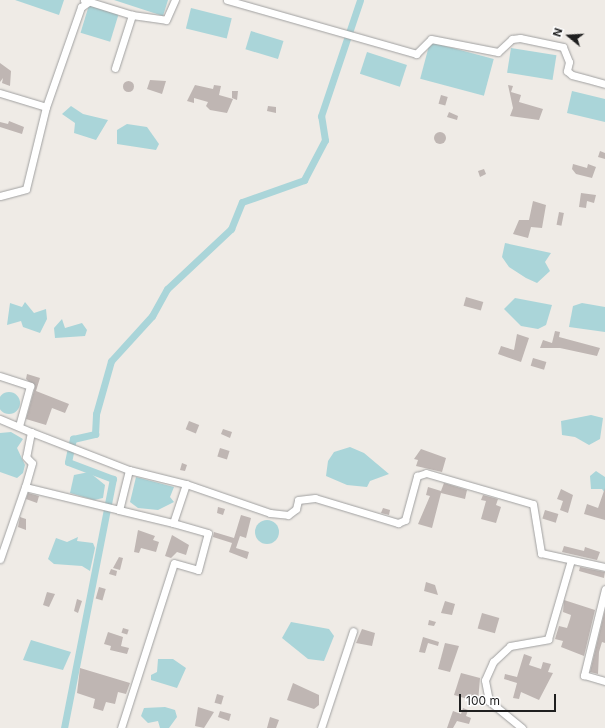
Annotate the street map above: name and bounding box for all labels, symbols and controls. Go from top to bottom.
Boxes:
north arrow [549,16,589,56]
text: N [550,26,566,38]
scale bar [461,686,558,712]
text: 100 m [466,693,500,708]

